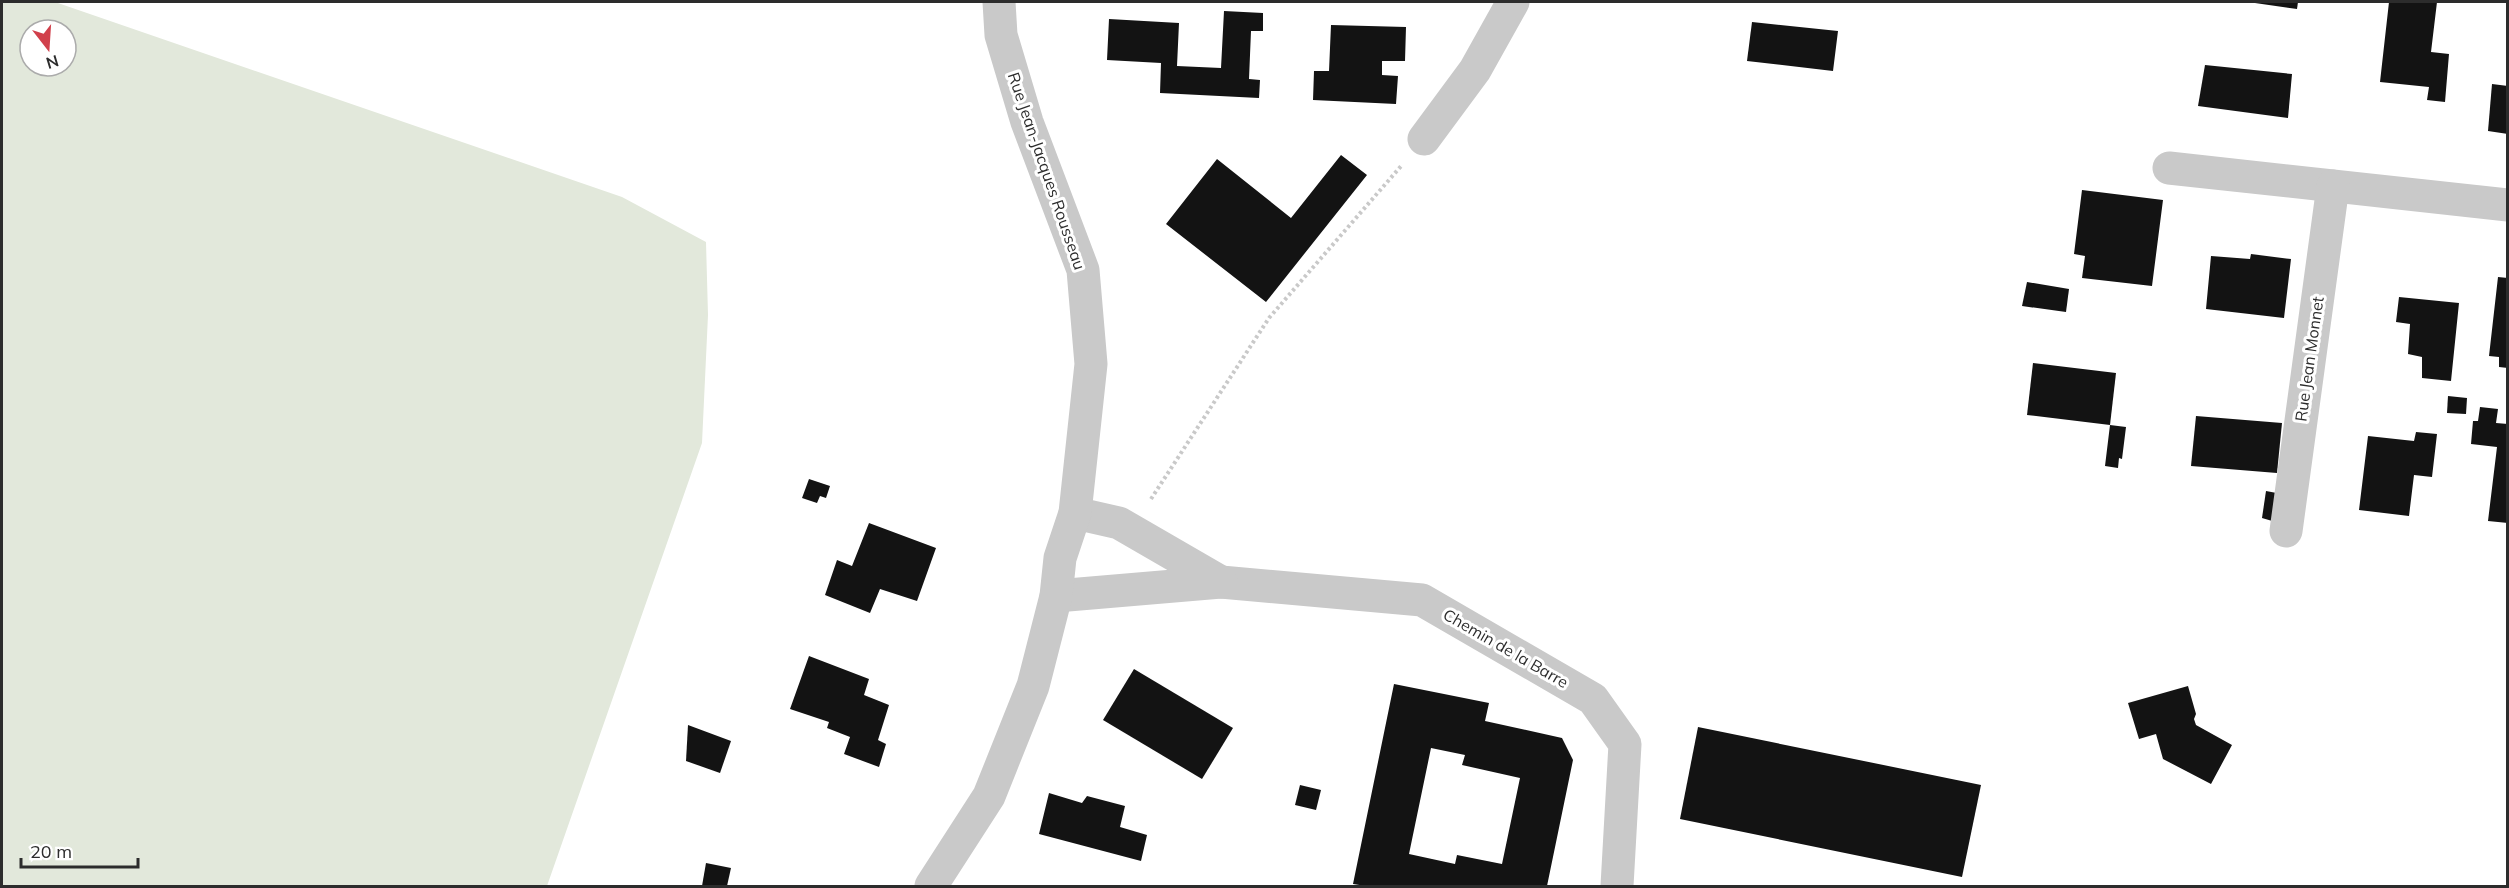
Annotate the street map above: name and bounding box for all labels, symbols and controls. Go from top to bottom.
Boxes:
north arrow [18,18,78,78]
text: N [44,51,61,74]
street label: Rue Jean-Jacques Rousseau [1004,70,1090,272]
street label: Rue Jean Monnet [2290,295,2328,423]
street label: Chemin de la Barre [1440,604,1572,692]
scale bar [21,831,138,869]
text: 20 m [30,840,72,863]

